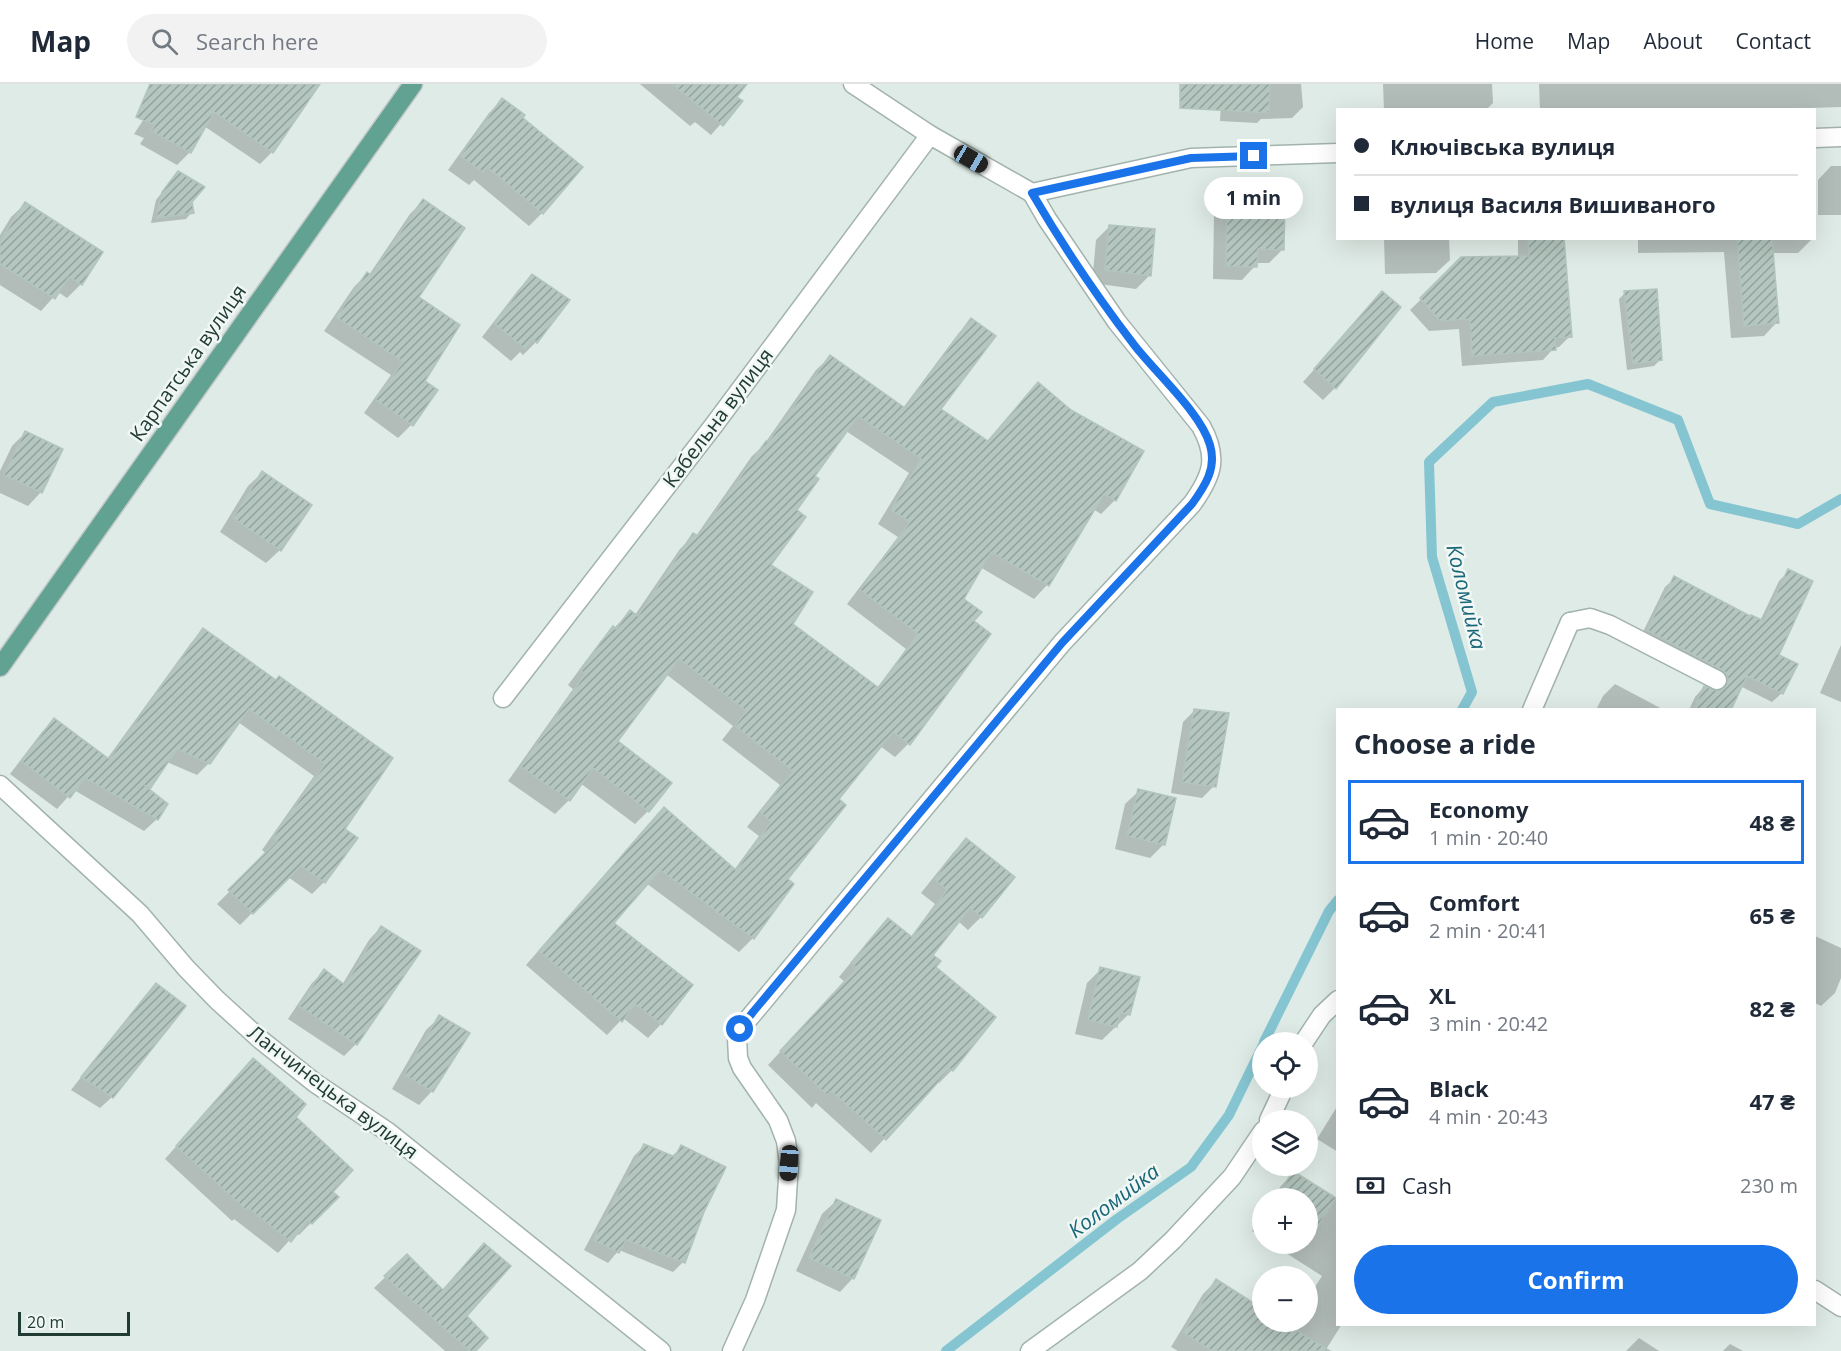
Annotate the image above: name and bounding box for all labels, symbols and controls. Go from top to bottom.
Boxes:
search box [127,14,547,68]
text: Map [30,22,91,60]
icon: search [148,25,181,58]
text: Search here [196,26,319,56]
text: Home [1475,27,1534,55]
text: Map [1567,27,1610,55]
text: About [1643,27,1703,55]
text: Contact [1736,27,1811,55]
text: Ключівська вулиця [1390,131,1615,161]
car [951,142,991,176]
route end [1240,142,1267,169]
callout: 1 min [1204,177,1304,219]
text: 1 min [1226,184,1281,211]
text: вулиця Василя Вишиваного [1390,189,1716,219]
street label: Карпатська вулиця [123,279,252,447]
street label: Кабельна вулиця [656,343,779,493]
water label: Коломийка [1440,541,1494,652]
text: Choose a ride [1354,725,1536,762]
text: Economy [1429,794,1528,824]
icon: car [1357,795,1411,849]
text: 48 ₴ [1749,807,1795,837]
text: 1 min · 20:40 [1429,824,1548,851]
text: Comfort [1429,887,1520,917]
icon: car [1357,888,1411,942]
text: 65 ₴ [1749,900,1795,930]
text: 2 min · 20:41 [1429,917,1548,944]
text: XL [1429,980,1456,1010]
icon: car [1357,981,1411,1035]
text: 82 ₴ [1749,993,1795,1023]
text: 3 min · 20:42 [1429,1010,1548,1037]
route start [726,1015,753,1042]
street label: Ланчинецька вулиця [243,1019,424,1165]
map controls [1252,1032,1318,1332]
button: locate [1252,1032,1318,1098]
text: Black [1429,1073,1489,1103]
icon: car [1357,1074,1411,1128]
text: 47 ₴ [1749,1086,1795,1116]
text: 4 min · 20:43 [1429,1103,1548,1130]
button: layers [1252,1110,1318,1176]
car [779,1144,799,1182]
water label: Коломийка [1062,1157,1165,1244]
icon: cash [1354,1169,1387,1202]
text: Cash [1402,1170,1452,1200]
text: 230 m [1740,1172,1798,1199]
button: + [1252,1188,1318,1254]
button: Confirm [1354,1245,1798,1314]
button: − [1252,1266,1318,1332]
scale bar [18,1309,130,1336]
text: 20 m [27,1311,64,1333]

